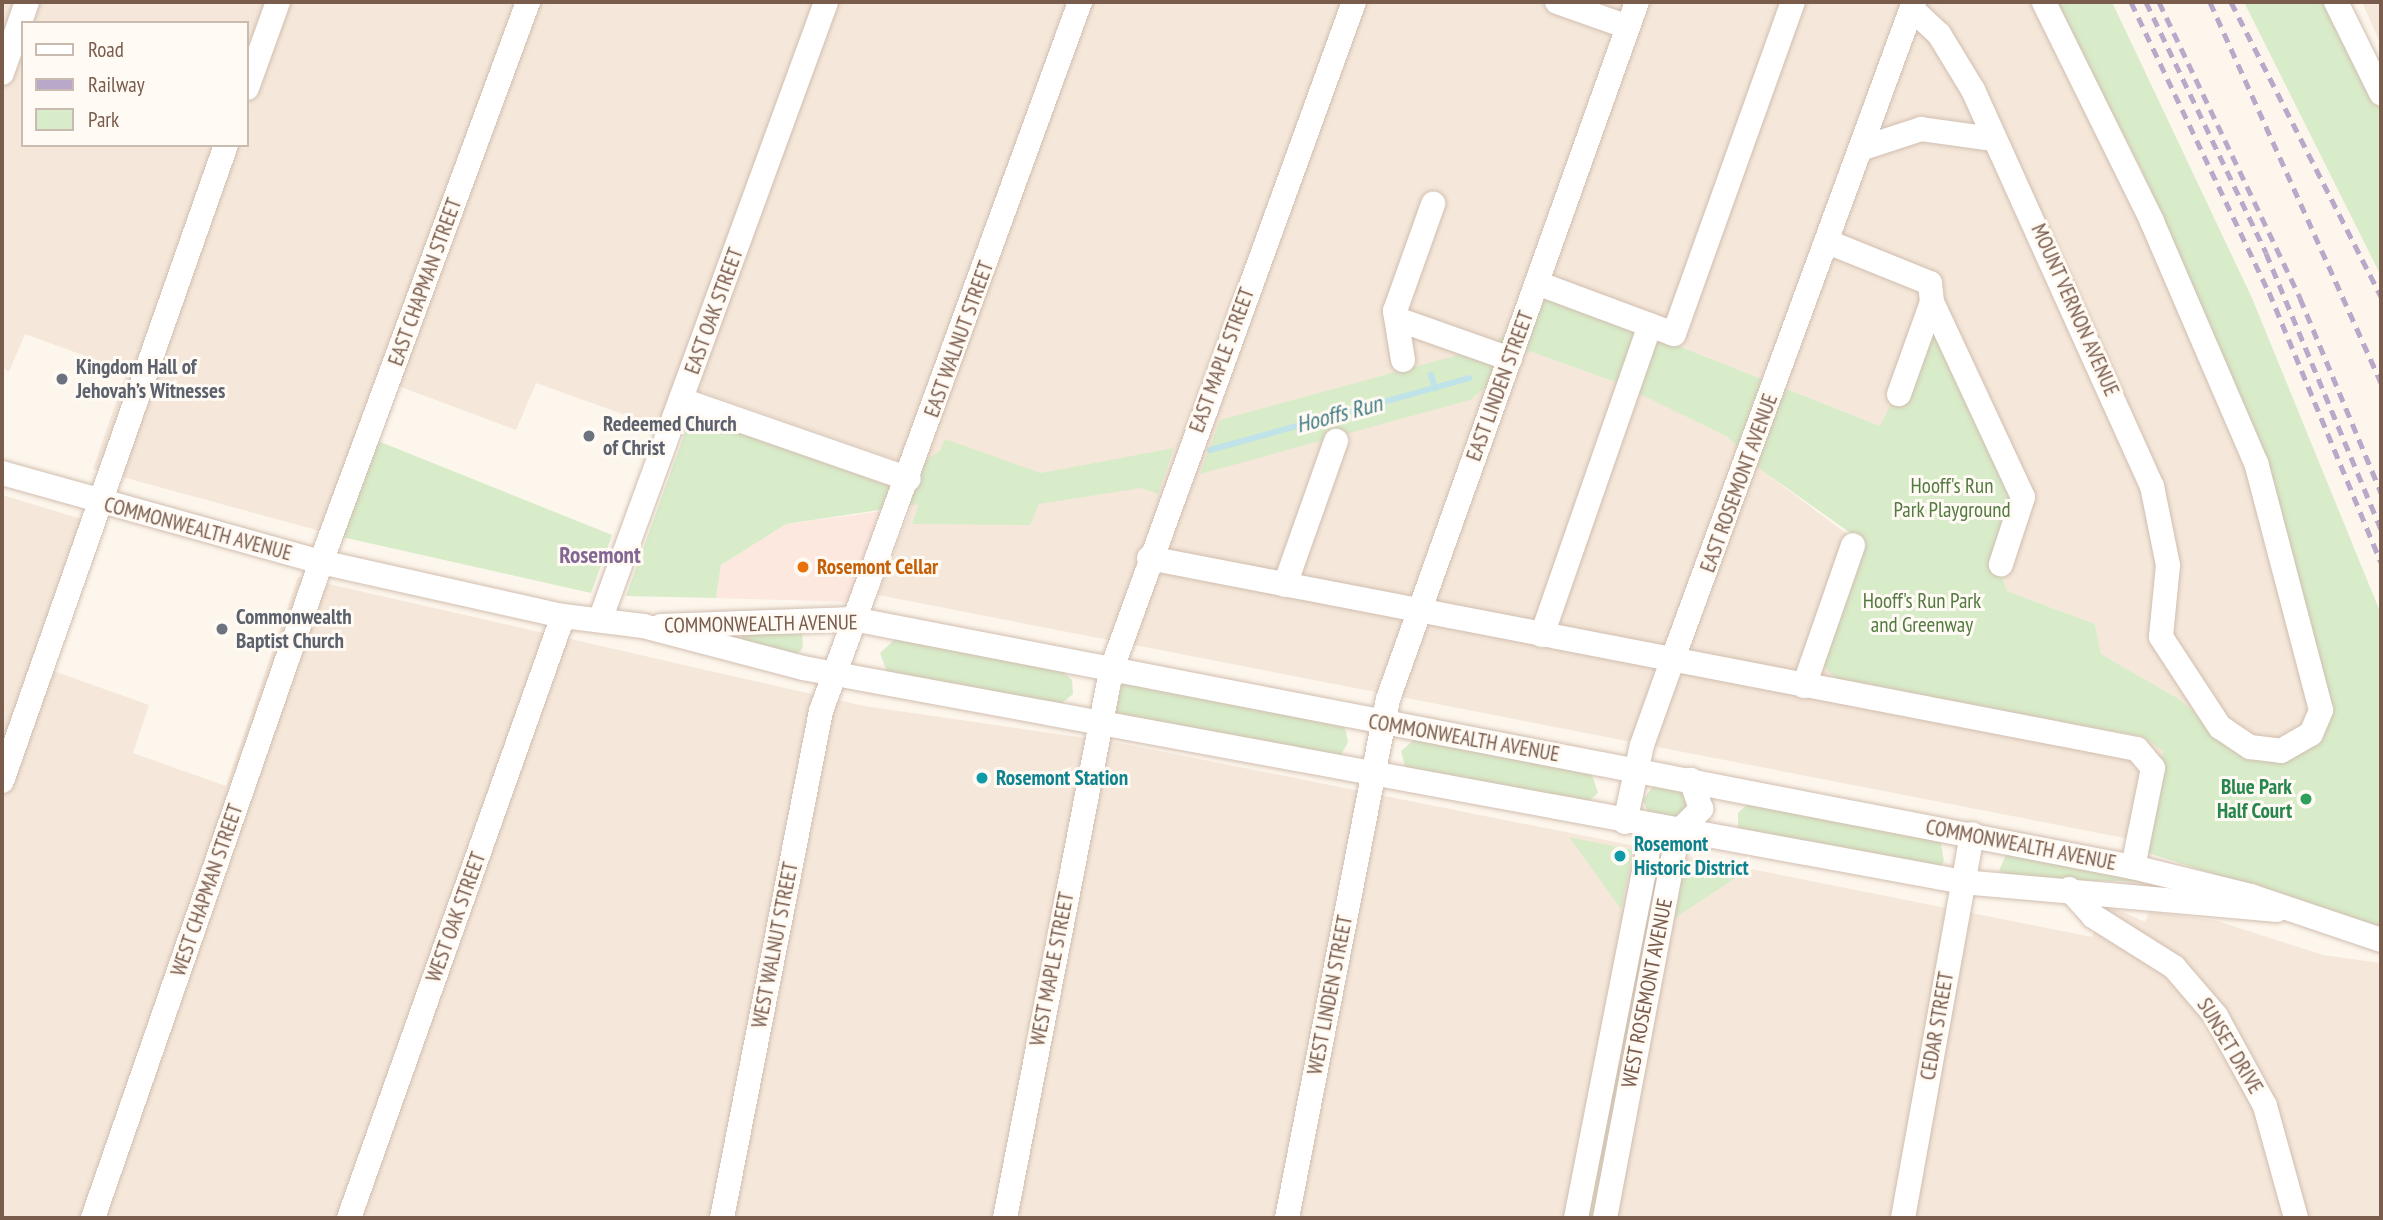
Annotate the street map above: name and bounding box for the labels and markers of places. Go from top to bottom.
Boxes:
place label: Kingdom Hall of Jehovah’s Witnesses [76,354,226,404]
marker: Kingdom Hall of Jehovah’s Witnesses [54,371,70,387]
place label: Redeemed Church of Christ [603,411,737,461]
marker: Redeemed Church of Christ [581,428,597,444]
place label: Rosemont Cellar [817,554,939,580]
marker: Rosemont Cellar [795,559,811,575]
place label: Commonwealth Baptist Church [236,604,352,654]
marker: Commonwealth Baptist Church [214,621,230,637]
place label: Rosemont Station [996,765,1128,791]
marker: Rosemont Station [974,770,990,786]
place label: Blue Park Half Court [2217,774,2292,824]
marker: Blue Park Half Court [2298,791,2314,807]
place label: Rosemont Historic District [1634,831,1749,881]
marker: Rosemont Historic District [1612,848,1628,864]

